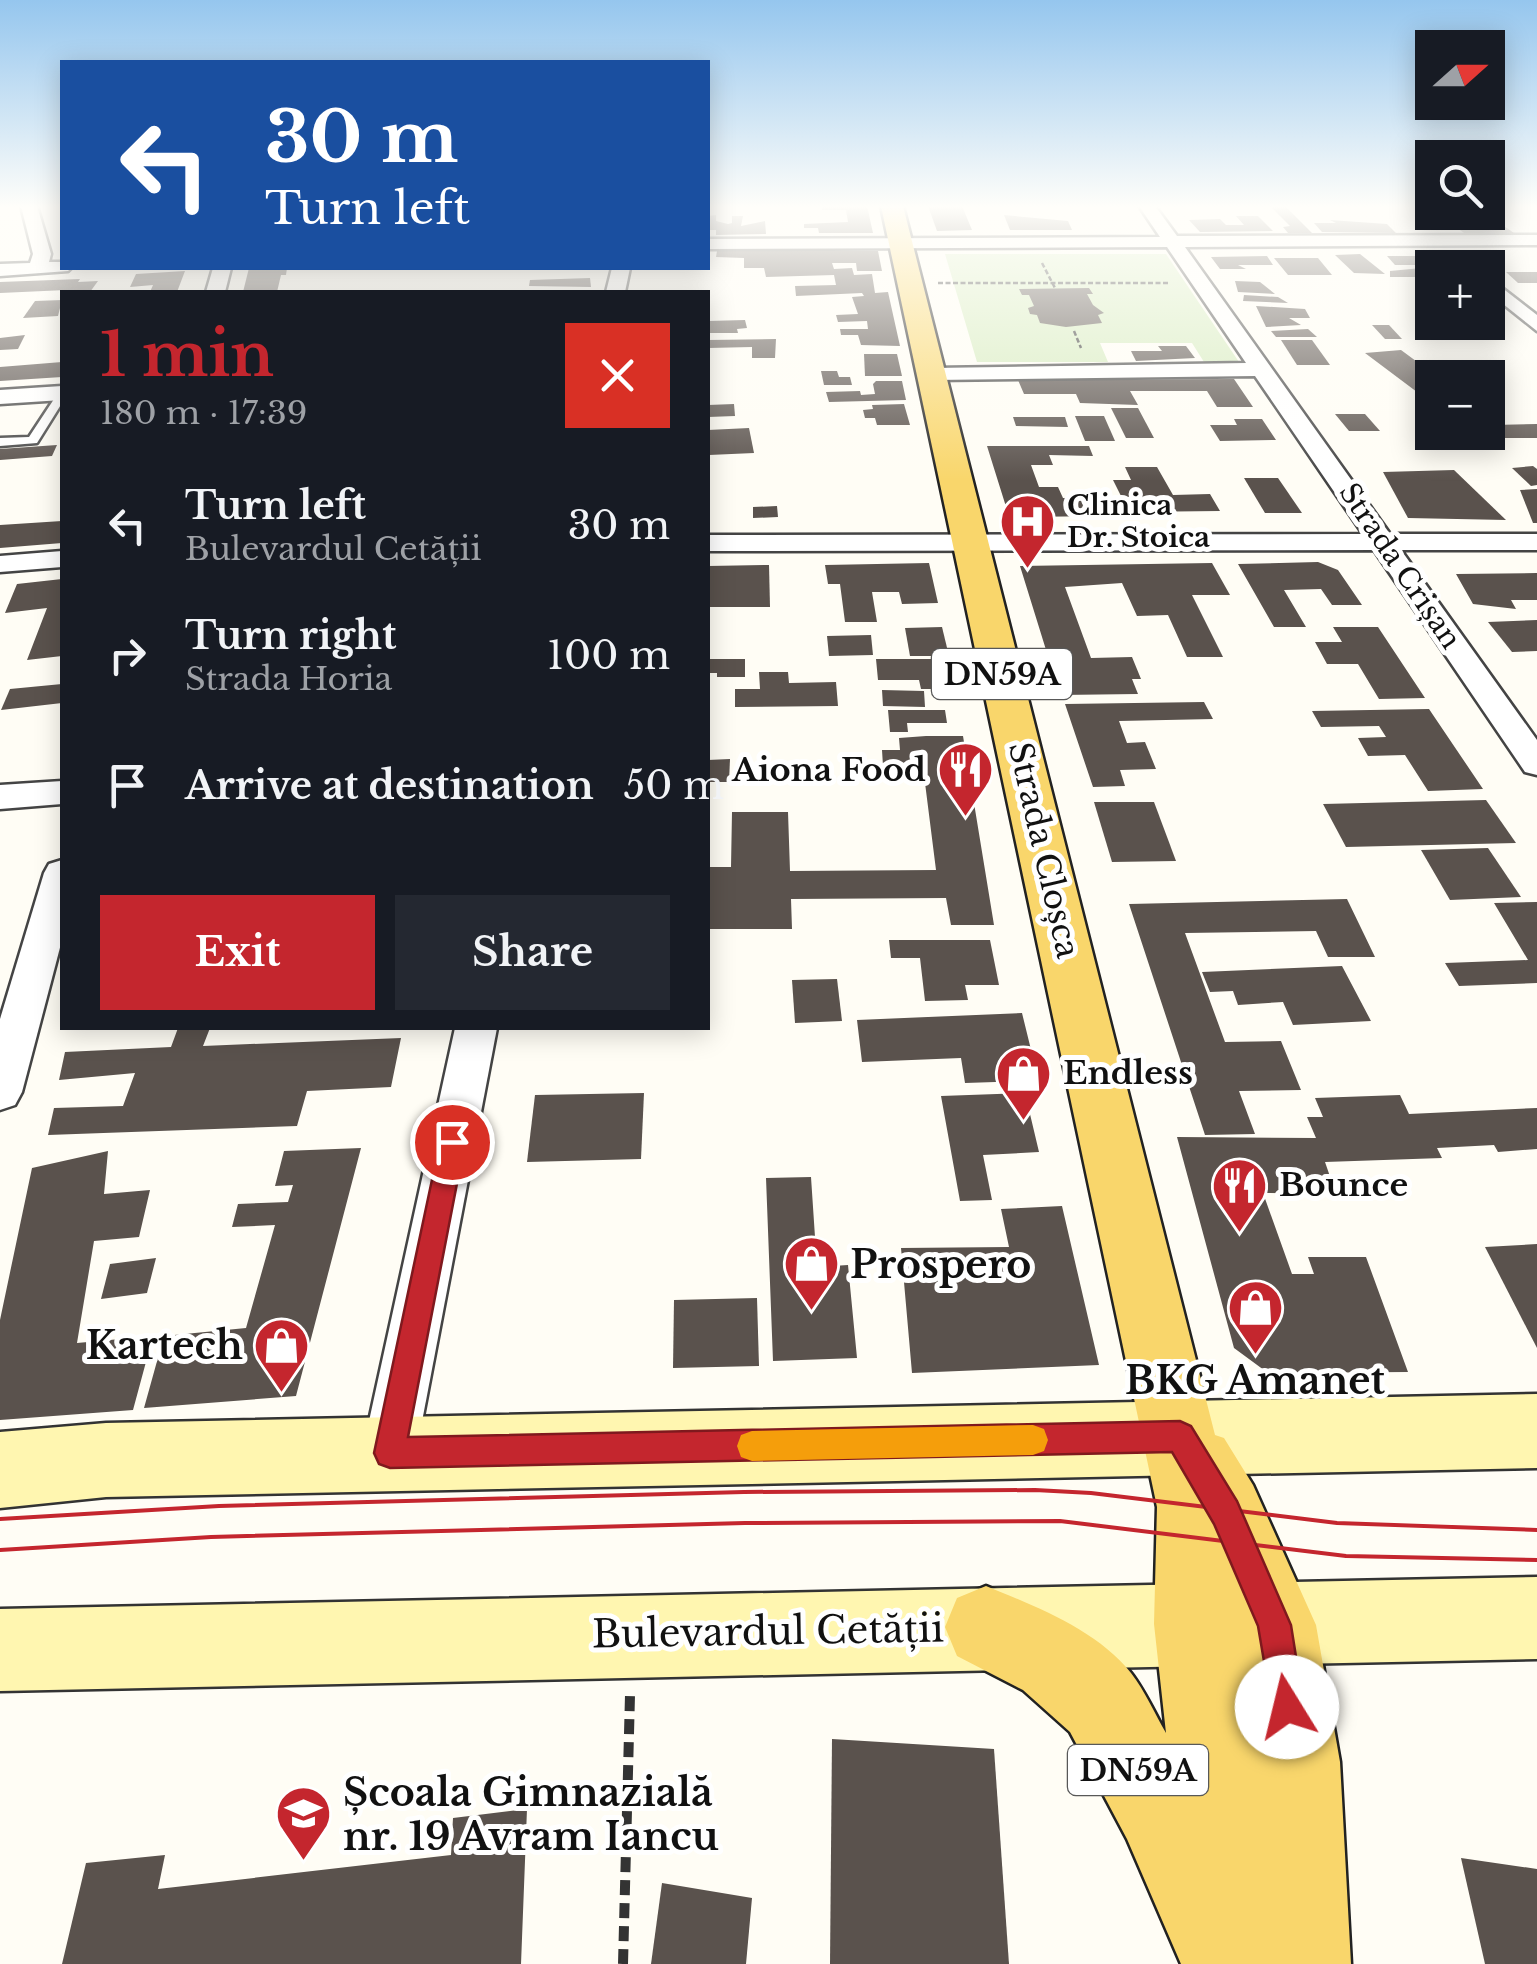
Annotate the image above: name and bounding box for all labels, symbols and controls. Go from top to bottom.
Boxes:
north arrow [1415,30,1505,120]
map controls [1415,30,1505,450]
text: 30 m [265,94,458,181]
icon: left [100,100,230,230]
button: search [1415,140,1505,230]
text: Turn left [265,180,470,236]
button: + [1415,250,1505,340]
text: 1 min [100,318,274,392]
button: close [565,323,670,428]
button: − [1415,360,1505,450]
text: 180 m · 17:39 [100,393,307,433]
street label: Strada Crișan [1332,476,1468,656]
text: Turn left [185,482,366,529]
place label: Clinica Dr. Stoica [1067,488,1210,555]
hospital icon: Clinica Dr. Stoica [998,491,1058,570]
icon: left [100,498,155,553]
text: 30 m [568,502,670,549]
text: Bulevardul Cetății [185,529,481,569]
text: Turn right [185,612,396,659]
icon: right [100,628,155,683]
text: 100 m [547,632,670,679]
road number: DN59A [932,649,1072,699]
text: Strada Horia [185,659,392,699]
street label: Strada Cloșca [1000,738,1088,962]
restaurant icon: Aiona Food [935,740,995,819]
place label: Aiona Food [731,750,926,790]
icon: arrive [100,758,155,813]
text: Arrive at destination [185,762,594,809]
text: 50 m [624,762,724,809]
button: Exit [100,895,375,1010]
button: Share [395,895,670,1010]
shop icon: Endless [994,1043,1054,1122]
place label: Endless [1063,1053,1193,1093]
pin [410,1100,495,1185]
icon: arrive [425,1115,480,1170]
restaurant icon: Bounce [1210,1155,1270,1234]
place label: Bounce [1279,1165,1408,1205]
shop icon: Prospero [781,1234,841,1313]
place label: Prospero [850,1241,1031,1288]
shop icon: BKG Amanet [1225,1277,1285,1356]
shop icon: Kartech [252,1315,312,1394]
place label: Kartech [86,1322,243,1369]
place label: BKG Amanet [1125,1357,1385,1404]
street label: Bulevardul Cetății [592,1604,944,1659]
position arrow [1235,1655,1339,1759]
road number: DN59A [1068,1745,1208,1795]
place label: Școala Gimnazială nr. 19 Avram Iancu [343,1769,719,1860]
school or university icon: Școala Gimnazială nr. 19 Avram Iancu [274,1784,334,1863]

